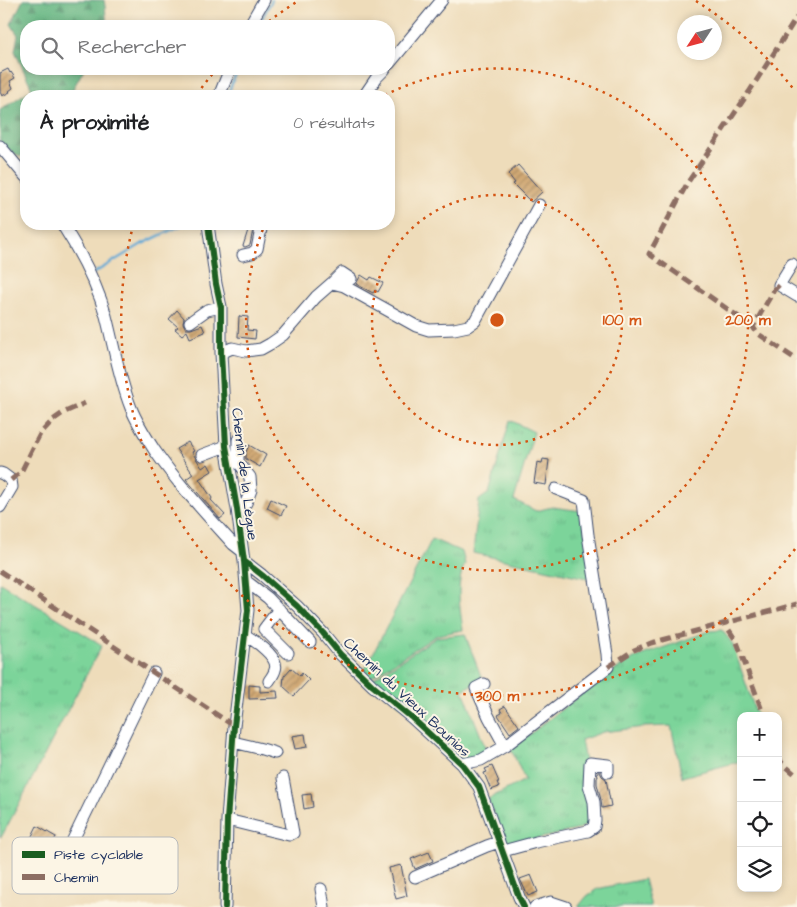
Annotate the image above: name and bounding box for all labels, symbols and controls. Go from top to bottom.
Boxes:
north arrow [677,15,722,60]
search box [20,20,395,75]
icon: search [38,34,66,62]
text: Rechercher [78,34,186,61]
text: À proximité [40,108,149,137]
text: 0 résultats [293,112,375,134]
text: 100 m [603,310,642,331]
text: 200 m [724,310,771,331]
centre of rings [488,311,506,329]
street label: Chemin de la Lègue [225,407,263,542]
street label: Chemin du Vieux Bounias [338,633,475,762]
text: 300 m [474,686,519,707]
map controls [737,712,782,892]
button: + [737,712,782,757]
button: − [737,757,782,802]
button: locate [737,802,782,847]
legend [12,837,178,894]
text: Piste cyclable [54,845,144,865]
button: layers [737,847,782,892]
text: Chemin [54,868,98,888]

